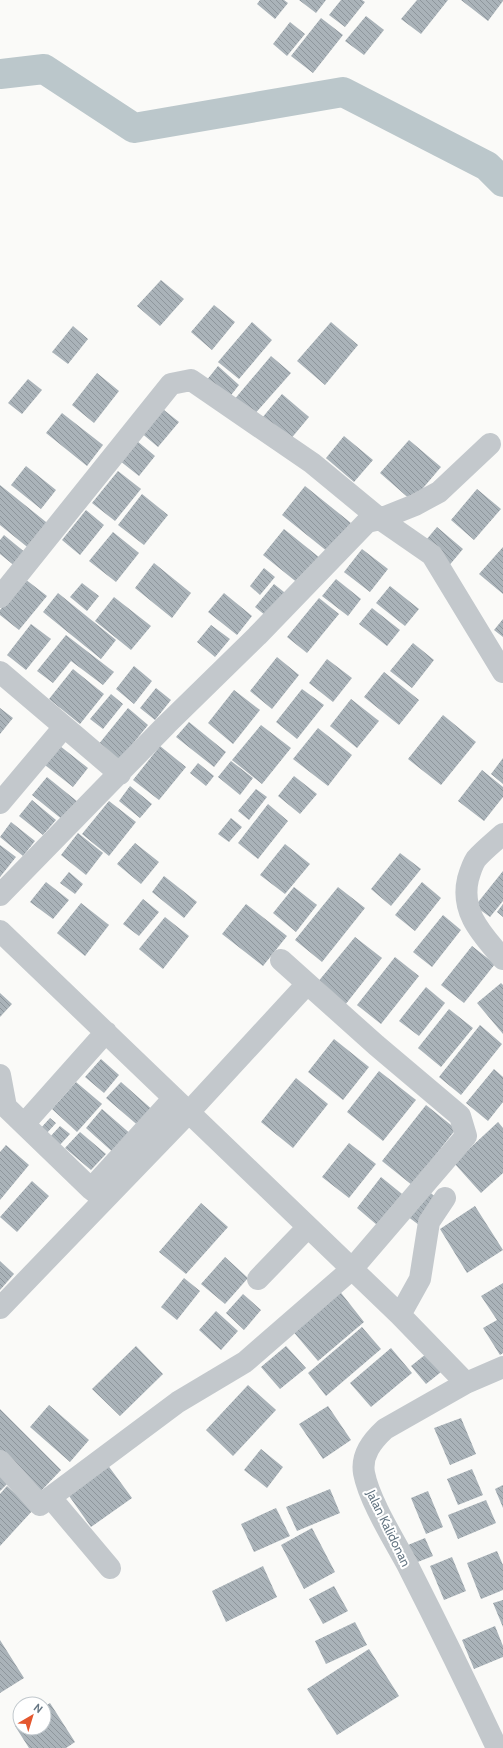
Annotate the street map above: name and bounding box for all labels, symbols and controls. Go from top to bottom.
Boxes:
street label: Jalan Kalidonan [363,1486,414,1569]
north arrow [12,1696,52,1736]
text: N [31,1700,46,1716]

